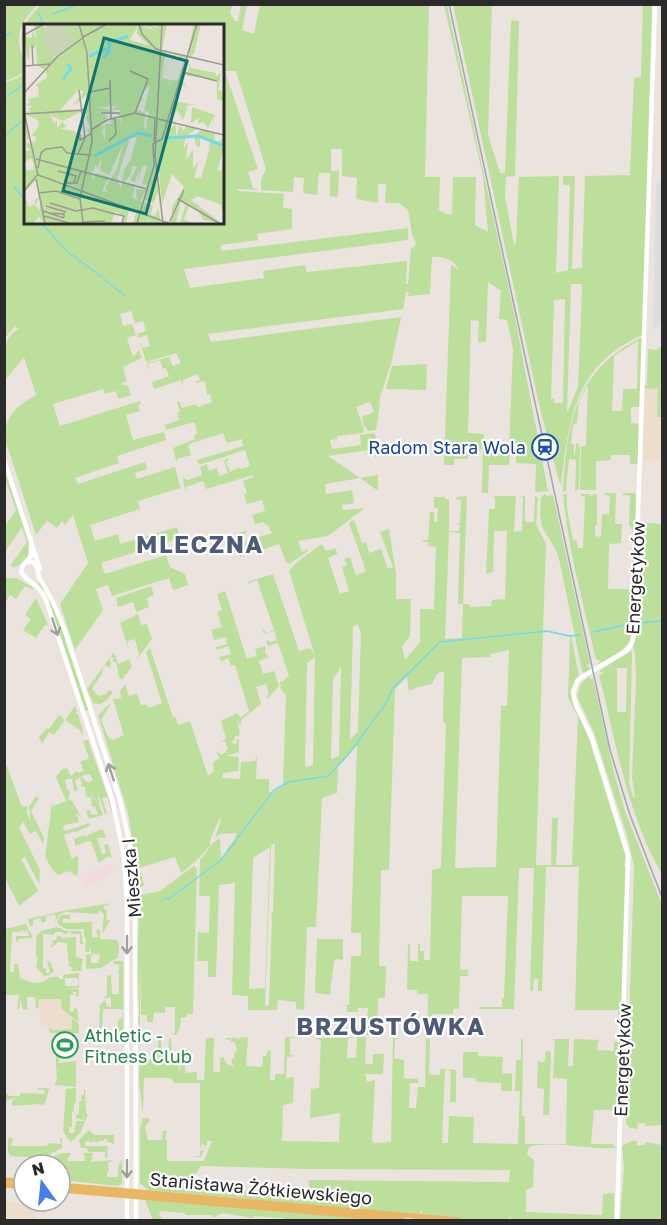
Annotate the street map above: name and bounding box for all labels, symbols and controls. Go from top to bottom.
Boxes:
inset map [24,24,224,224]
station icon: Radom Stara Wola [530,432,560,462]
place label: Radom Stara Wola [368,436,526,458]
street label: Energetyków [621,520,649,635]
district label: MLECZNA [136,529,264,558]
one-way arrow [50,617,61,636]
one-way arrow [105,763,116,782]
street label: Mieszka I [117,837,145,919]
one-way arrow [121,934,133,954]
street label: Energetyków [609,1002,635,1117]
district label: BRZUSTÓWKA [296,1011,486,1040]
place label: Athletic - Fitness Club [84,1024,192,1067]
sports icon: Athletic - Fitness Club [50,1030,80,1060]
north arrow [12,1153,72,1213]
text: N [30,1157,47,1180]
one-way arrow [121,1158,133,1178]
street label: Stanisława Żółkiewskiego [149,1167,373,1209]

